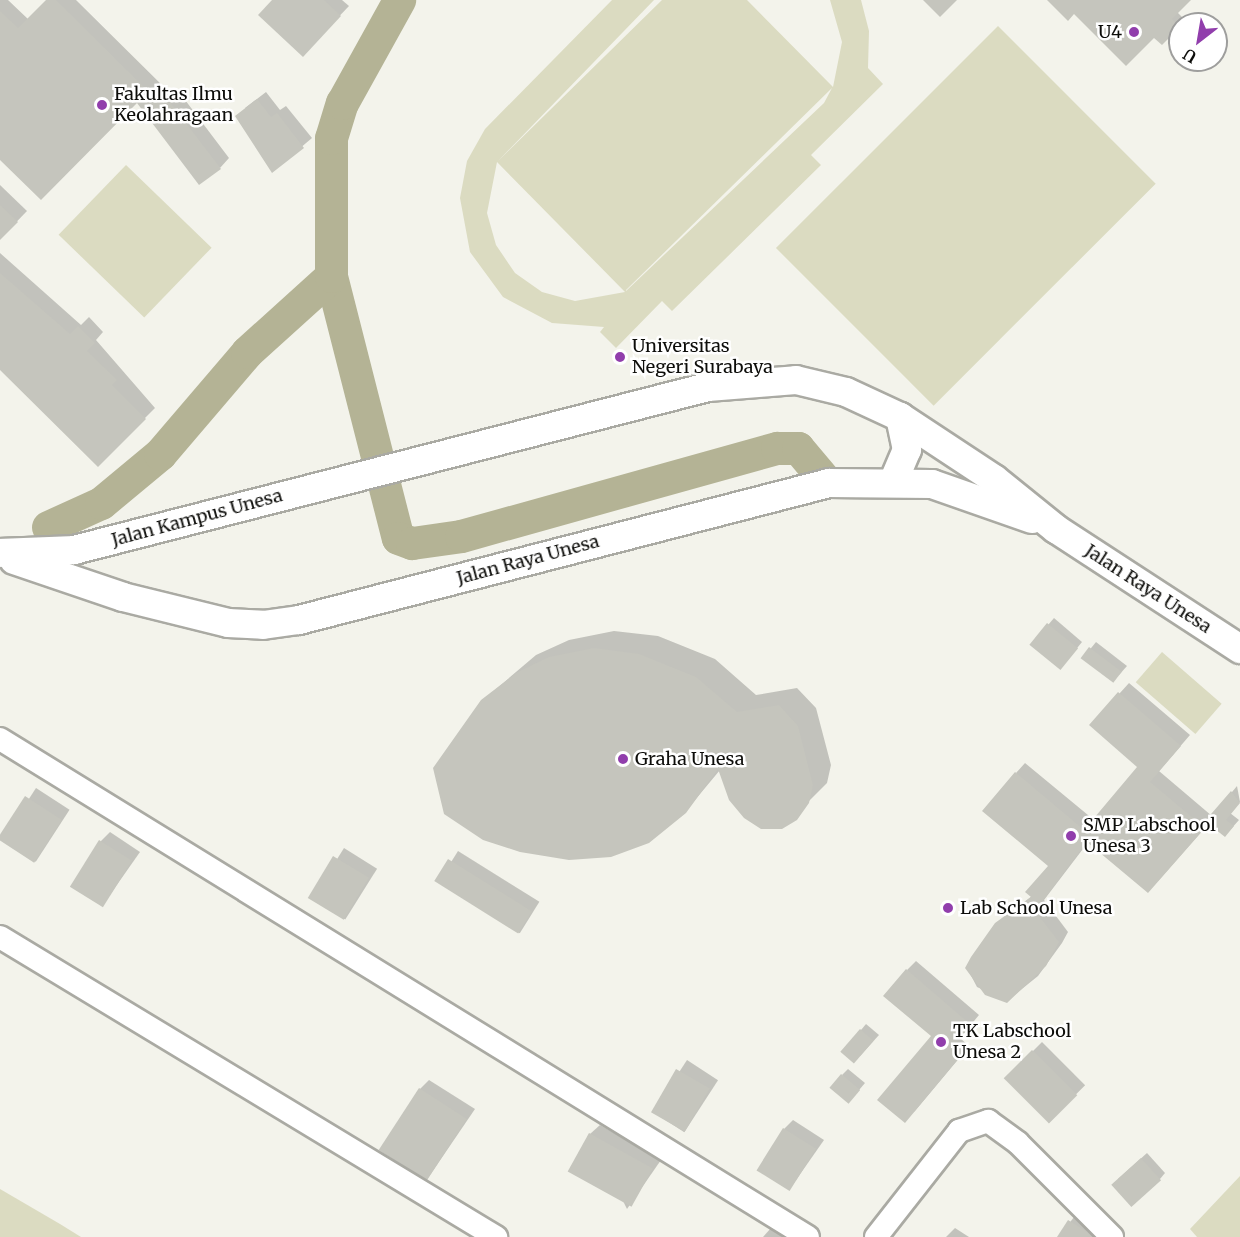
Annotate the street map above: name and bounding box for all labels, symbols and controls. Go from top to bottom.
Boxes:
north arrow [1168,12,1228,72]
place label: U4 [1098,21,1122,43]
marker: U4 [1127,25,1141,39]
text: U [1180,44,1200,67]
place label: Fakultas Ilmu Keolahragaan [114,84,233,127]
marker: Fakultas Ilmu Keolahragaan [95,98,109,112]
place label: Universitas Negeri Surabaya [632,336,773,378]
marker: Universitas Negeri Surabaya [613,350,627,364]
street label: Jalan Kampus Unesa [109,485,285,551]
street label: Jalan Raya Unesa [454,531,602,589]
street label: Jalan Raya Unesa [1081,540,1215,638]
place label: Graha Unesa [635,748,744,770]
marker: Graha Unesa [616,752,630,766]
place label: SMP Labschool Unesa 3 [1083,815,1216,858]
marker: SMP Labschool Unesa 3 [1064,829,1078,843]
place label: Lab School Unesa [960,897,1112,919]
marker: Lab School Unesa [941,901,955,915]
place label: TK Labschool Unesa 2 [953,1021,1071,1064]
marker: TK Labschool Unesa 2 [934,1035,948,1049]

